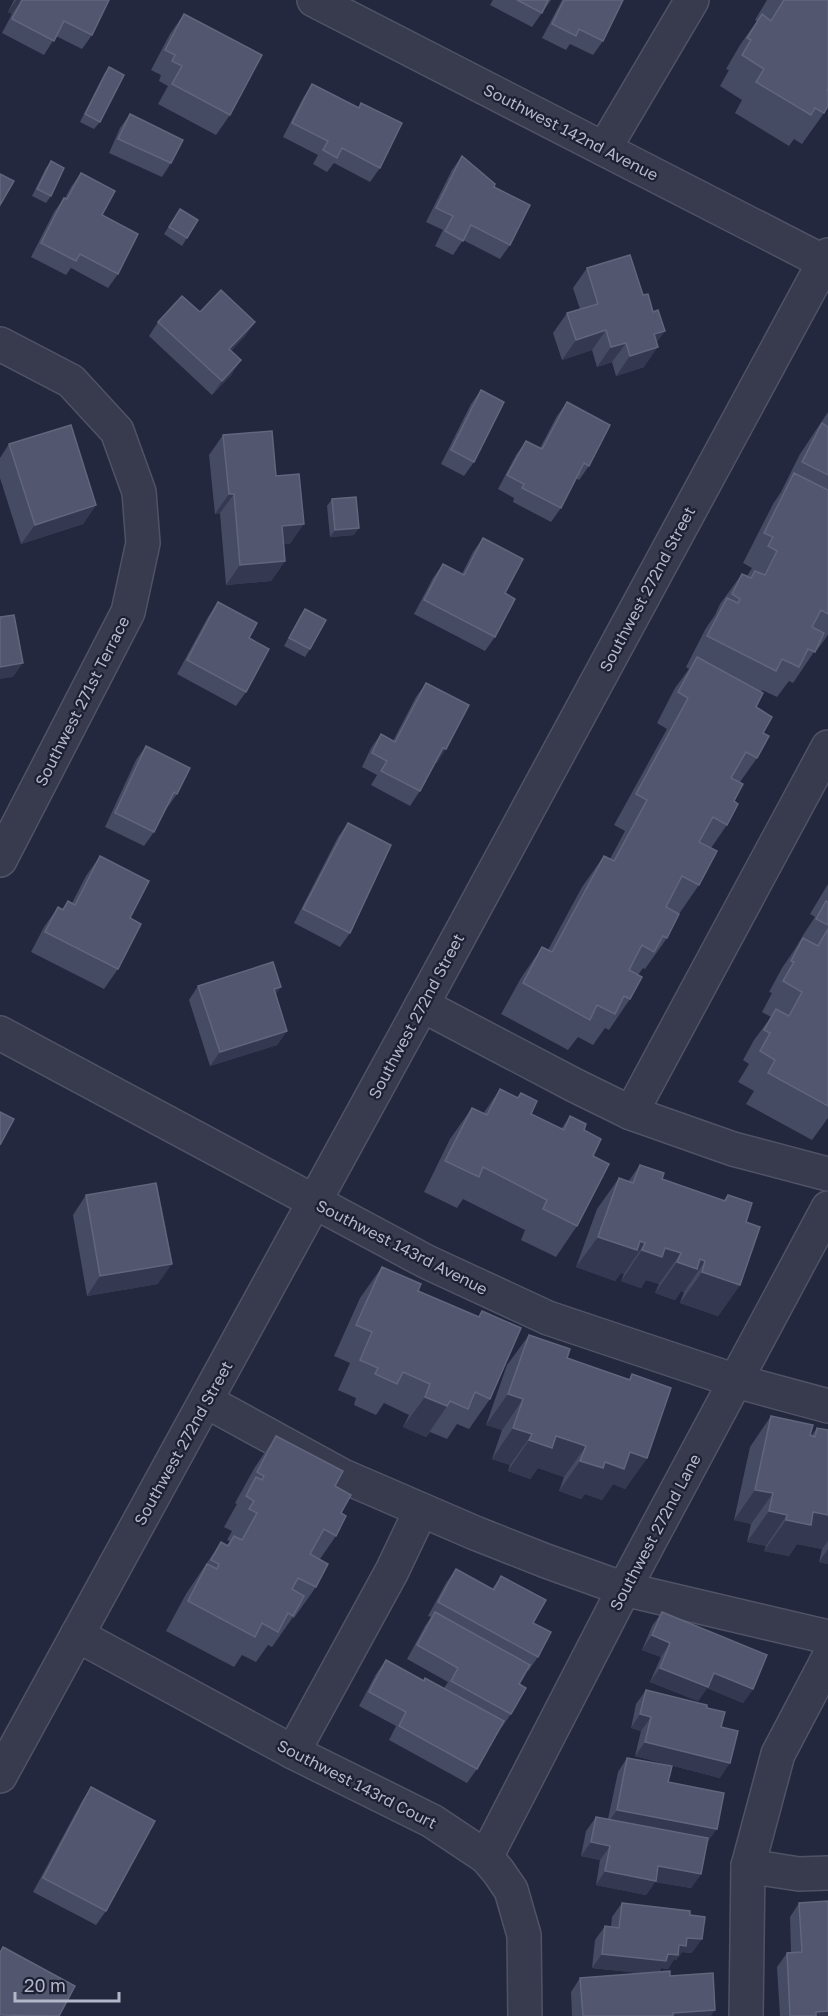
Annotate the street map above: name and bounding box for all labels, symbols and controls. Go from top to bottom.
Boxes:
street label: Southwest 142nd Avenue [480,79,662,185]
street label: Southwest 272nd Street [595,503,699,675]
street label: Southwest 271st Terrace [30,613,134,789]
street label: Southwest 272nd Street [364,930,468,1102]
street label: Southwest 143rd Avenue [313,1195,491,1299]
street label: Southwest 272nd Street [129,1357,237,1529]
street label: Southwest 272nd Lane [605,1450,705,1614]
street label: Southwest 143rd Court [274,1735,440,1833]
scale bar [15,1965,118,2003]
text: 20 m [24,1974,66,1996]

